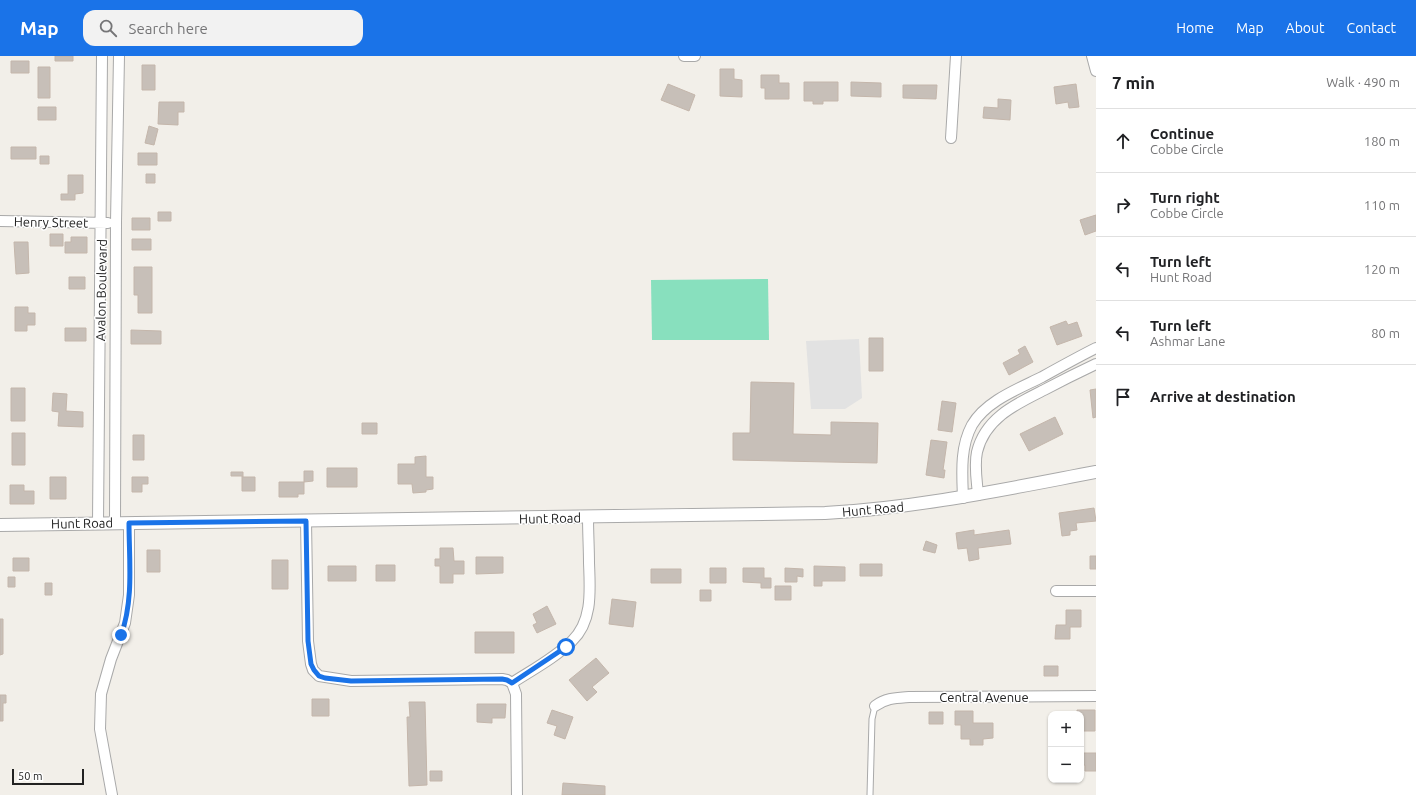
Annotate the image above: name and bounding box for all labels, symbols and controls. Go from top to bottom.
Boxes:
search box [83,10,363,46]
text: Map [20,17,59,39]
icon: search [97,17,119,39]
text: Search here [129,20,208,37]
text: Home [1176,20,1214,36]
text: Map [1236,20,1264,36]
text: About [1286,20,1325,36]
text: Contact [1347,20,1396,36]
text: 7 min [1112,73,1155,92]
text: Walk · 490 m [1326,75,1400,89]
text: Continue [1150,125,1214,142]
icon: ahead [1112,130,1134,152]
text: 180 m [1364,134,1400,148]
text: Cobbe Circle [1150,142,1224,156]
text: Turn right [1150,189,1220,206]
icon: right [1112,194,1134,216]
text: 110 m [1364,198,1400,212]
text: Cobbe Circle [1150,206,1224,220]
street label: Henry Street [14,214,88,230]
street label: Avalon Boulevard [93,239,109,341]
text: Turn left [1150,253,1211,270]
icon: left [1112,258,1134,280]
text: 120 m [1364,262,1400,276]
text: Hunt Road [1150,270,1212,284]
text: Turn left [1150,317,1211,334]
icon: left [1112,322,1134,344]
text: 80 m [1371,326,1400,340]
text: Ashmar Lane [1150,334,1225,348]
icon: arrive [1112,386,1134,408]
text: Arrive at destination [1150,388,1296,405]
street label: Hunt Road [842,499,904,519]
street label: Hunt Road [519,510,581,526]
street label: Hunt Road [51,515,113,531]
route end [112,626,130,644]
route start [557,638,575,656]
street label: Central Avenue [939,690,1029,704]
map controls [1048,711,1084,783]
button: + [1048,711,1084,747]
button: − [1048,747,1084,783]
scale bar [12,767,84,786]
text: 50 m [18,770,42,782]

